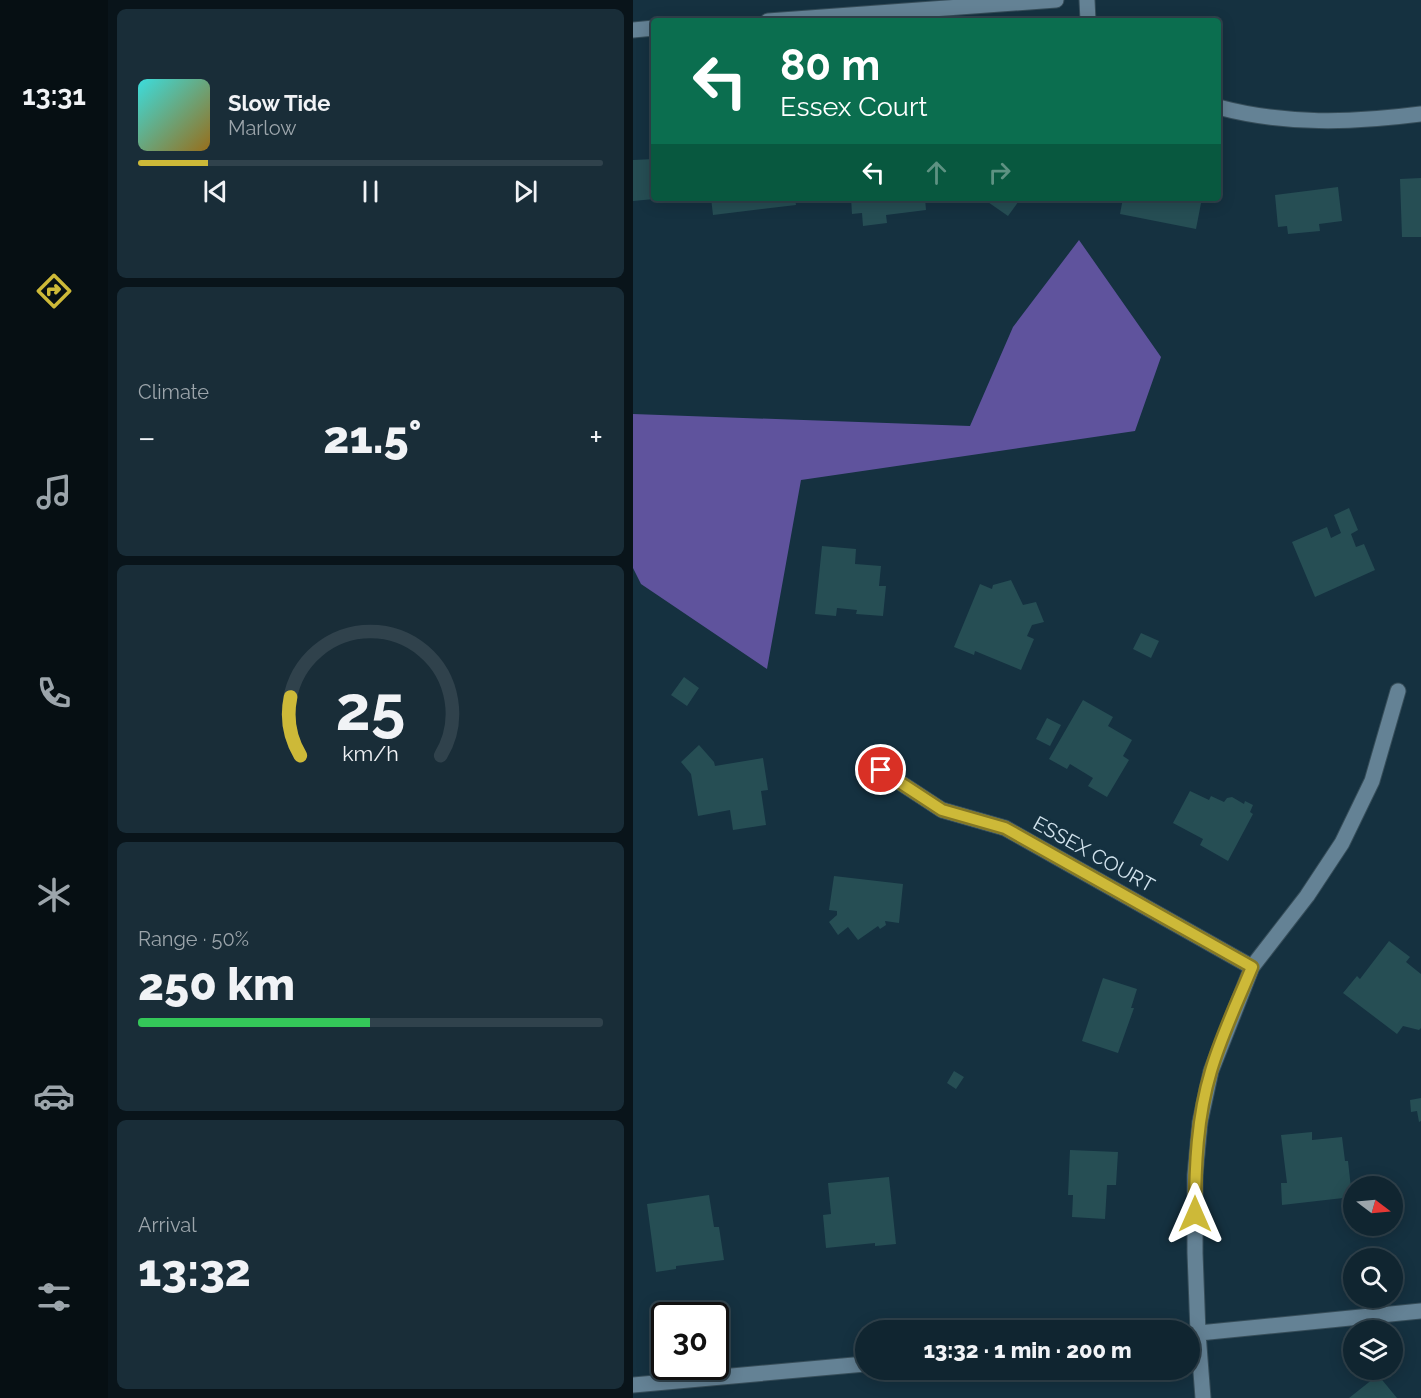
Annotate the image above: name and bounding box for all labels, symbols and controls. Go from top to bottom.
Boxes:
text: 80 m [780,41,880,90]
icon: left [681,42,759,120]
text: 13:31 [22,80,86,111]
text: Slow Tide [228,90,330,116]
text: Essex Court [780,91,927,122]
text: Marlow [228,116,297,140]
icon: left [857,156,890,189]
icon: ahead [920,156,953,189]
icon: right [983,156,1016,189]
icon: previous [199,175,232,208]
icon: pause [354,175,387,208]
icon: next [509,175,542,208]
icon: directions [33,270,75,312]
text: Climate [138,380,209,404]
text: 21.5° [323,411,422,464]
text: − [138,418,156,457]
text: + [589,418,603,457]
icon: music [33,471,75,513]
text: 25 [336,671,405,745]
icon: phone [33,672,75,714]
text: km/h [342,741,399,766]
pin [855,744,906,795]
icon: arrive [864,753,897,786]
street label: ESSEX COURT [1029,811,1159,897]
icon: climate [33,874,75,916]
text: Range · 50% [138,927,249,951]
text: 250 km [138,958,295,1011]
icon: car [33,1075,75,1117]
north arrow [1343,1176,1403,1236]
map controls [1343,1176,1403,1380]
position arrow [1163,1182,1227,1246]
text: Arrival [138,1213,197,1237]
text: 13:32 [138,1244,251,1297]
button: search [1343,1248,1403,1308]
icon: filters [33,1276,75,1318]
speed limit sign: 30 [651,1302,729,1380]
button: layers [1343,1320,1403,1380]
text: 13:32 · 1 min · 200 m [923,1337,1132,1363]

